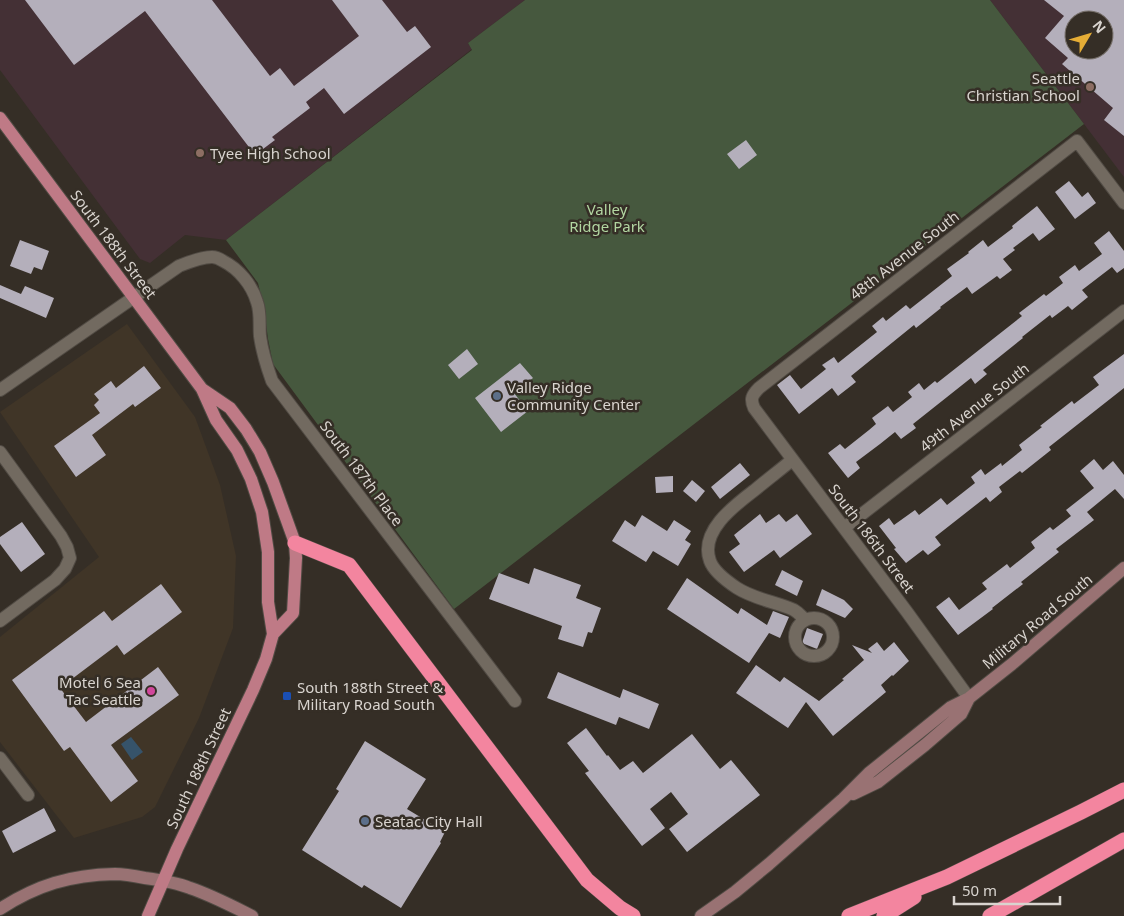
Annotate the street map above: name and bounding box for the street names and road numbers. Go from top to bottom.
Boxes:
street label: South 188th Street [66,186,162,303]
street label: 48th Avenue South [845,206,963,304]
street label: 49th Avenue South [915,358,1033,456]
street label: South 187th Place [316,416,408,530]
street label: South 186th Street [824,480,920,597]
street label: Military Road South [978,569,1096,673]
street label: South 188th Street [161,704,235,832]

